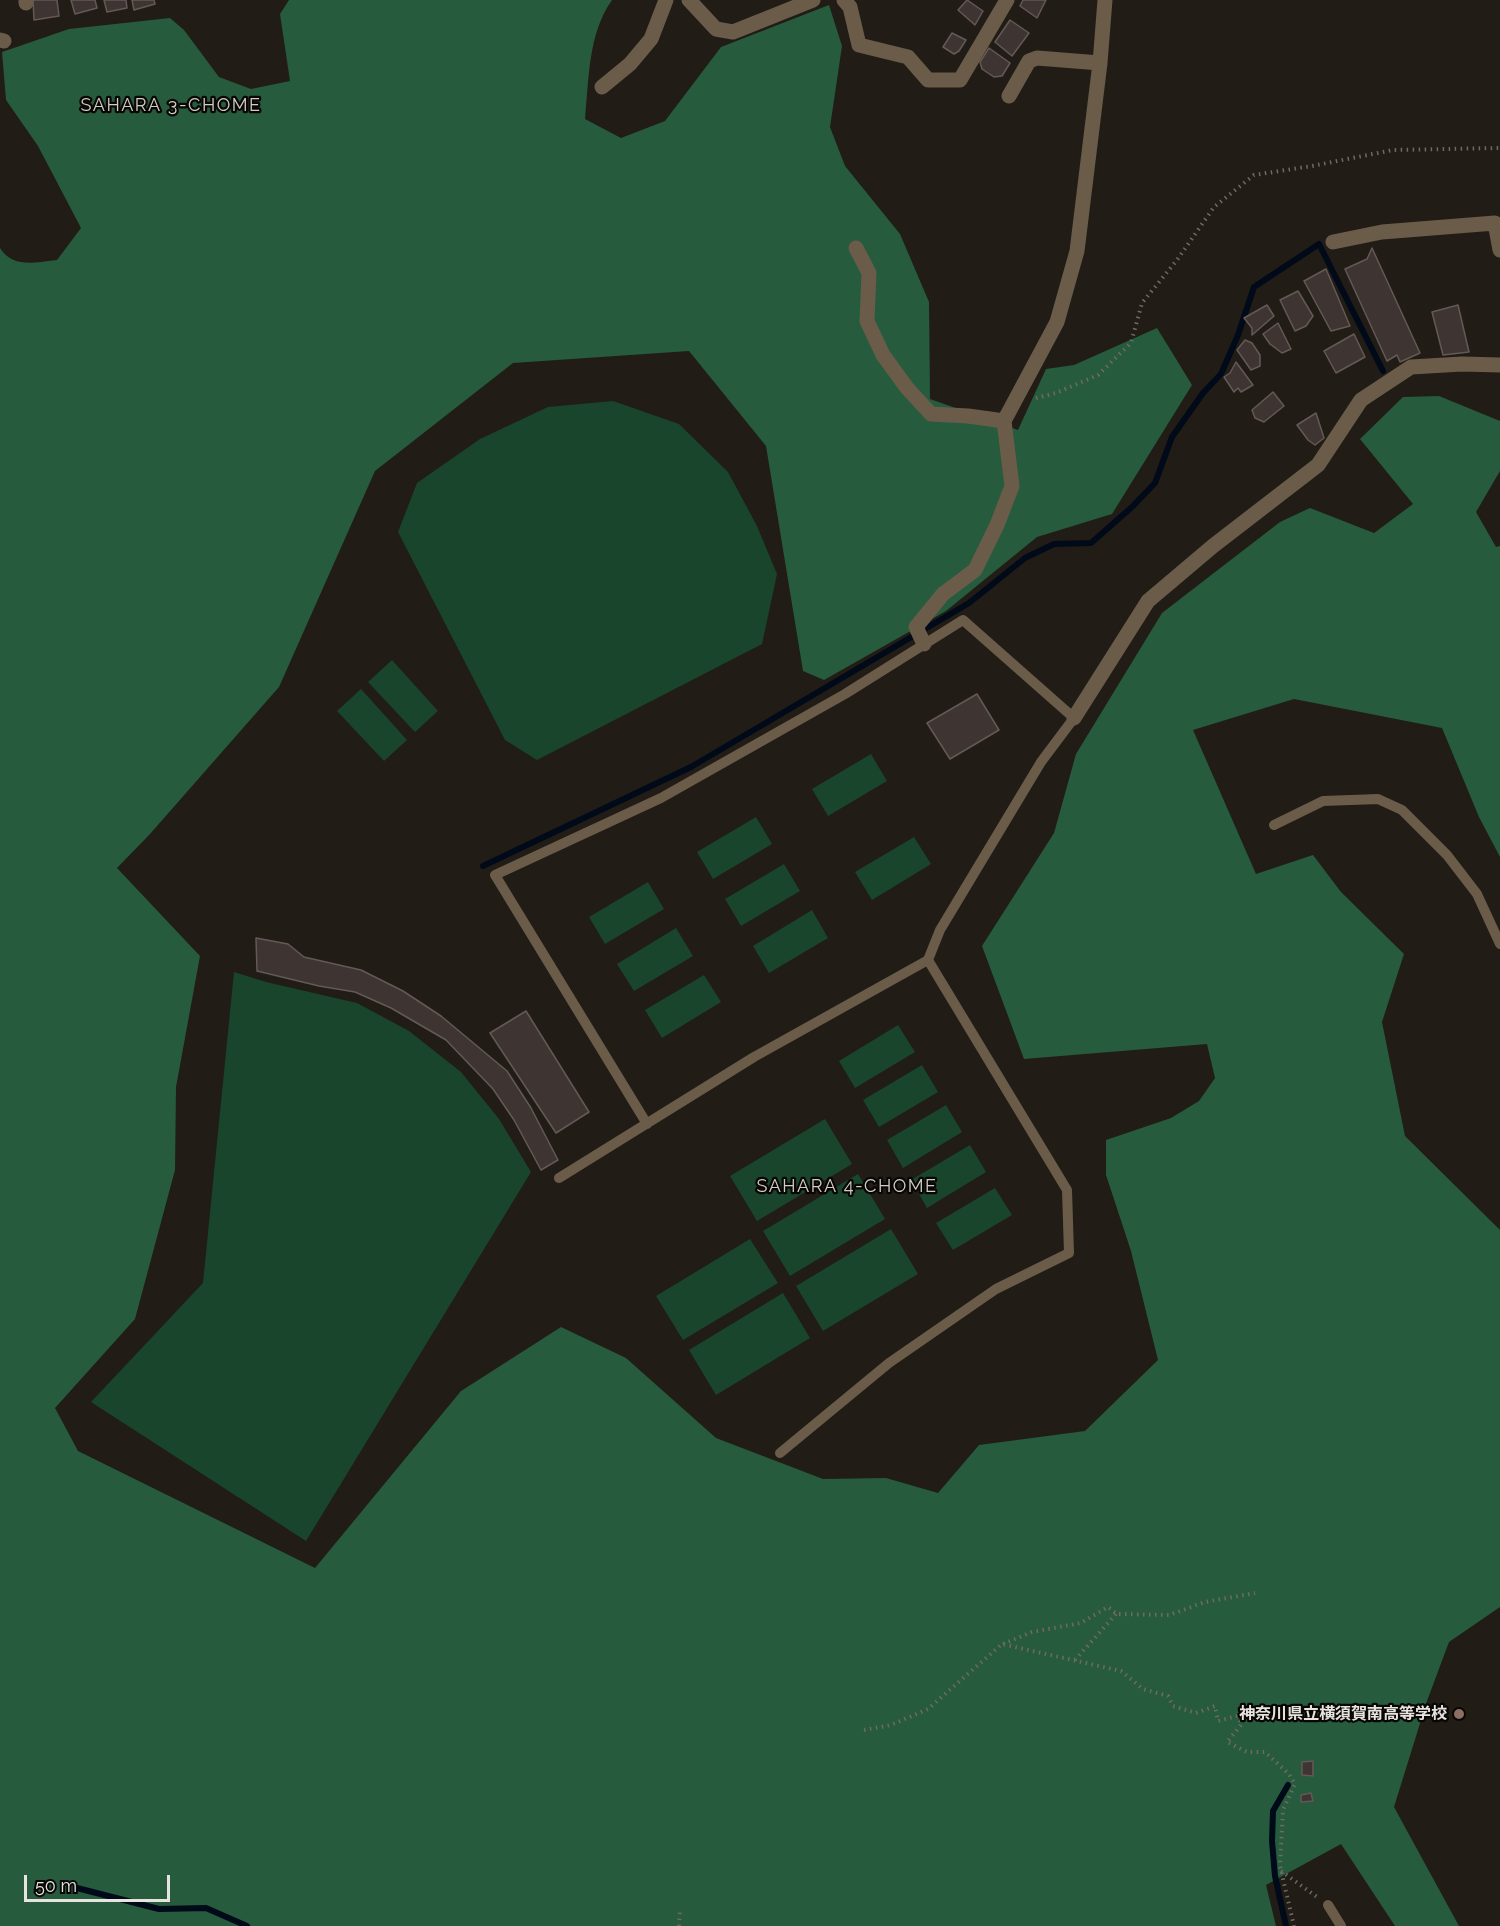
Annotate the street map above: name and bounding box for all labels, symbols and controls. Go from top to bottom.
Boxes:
district label: SAHARA 3-CHOME [81,95,261,117]
district label: SAHARA 4-CHOME [756,1176,938,1198]
place label: 神奈川県立横須賀南高等学校 [1239,1704,1447,1724]
marker: 神奈川県立横須賀南高等学校 [1452,1707,1466,1721]
scale bar [27,1863,172,1901]
text: 50 m [35,1875,77,1896]

